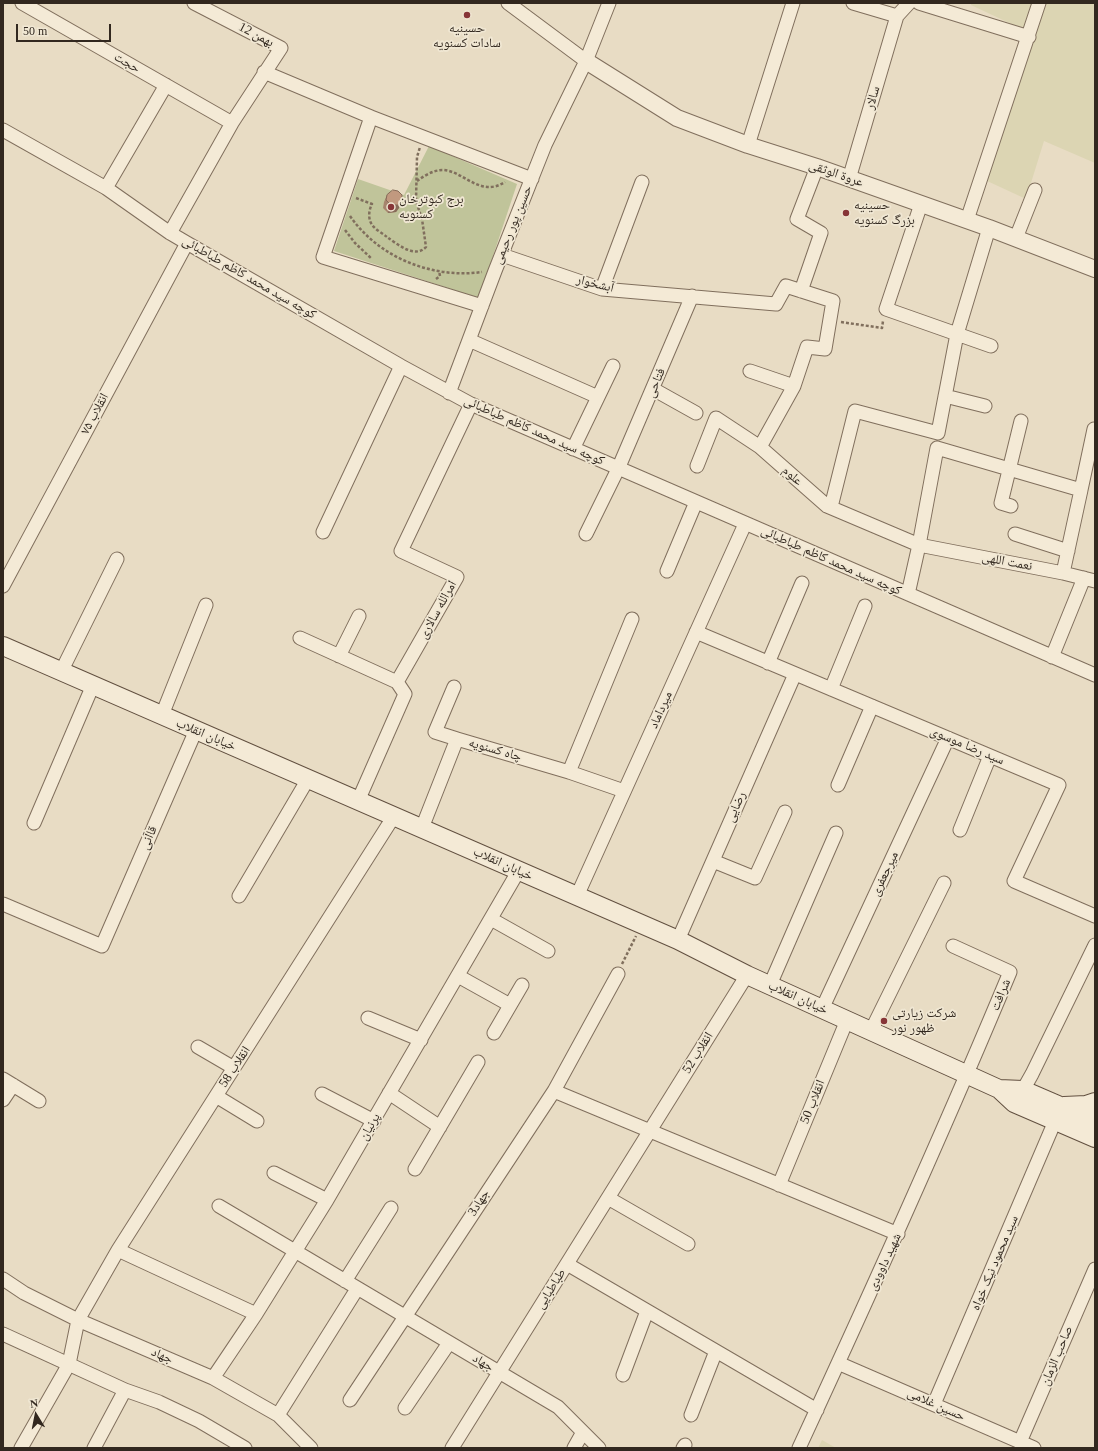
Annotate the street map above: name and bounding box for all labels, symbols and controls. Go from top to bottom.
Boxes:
marker: حسینیه سادات کسنویه [462,10,472,20]
scale bar [18,16,113,42]
street label: 12 بهمن [236,19,276,51]
place label: حسینیه سادات کسنویه [433,21,501,52]
text: 50 m [23,24,47,38]
street label: حجت [111,49,143,77]
street label: سالار [862,85,884,111]
street label: عروة الوثقی [807,157,865,191]
street label: حسین پور رحیمی [490,183,536,267]
place label: برج کبوترخان کسنویه [399,192,464,223]
place label: حسینیه بزرگ کسنویه [854,198,915,229]
marker: برج کبوترخان کسنویه [386,202,396,212]
marker: حسینیه بزرگ کسنویه [841,208,851,218]
street label: کوچه سید محمد کاظم طباطبائی [179,233,319,323]
street label: آبشخوار [575,272,615,296]
street label: فتاحی [643,366,669,400]
street label: انقلاب ۷۵ [78,391,112,437]
street label: کوچه سید محمد کاظم طباطبائی [461,393,607,469]
street label: علوم [779,463,805,489]
street label: کوچه سید محمد کاظم طباطبائی [758,523,904,599]
street label: نعمت اللهی [980,549,1034,575]
street label: امرالله سالاری [416,578,460,642]
street label: میرداماد [646,689,676,731]
street label: خیابان انقلاب [174,715,238,755]
street label: سید رضا موسوی [928,723,1006,769]
street label: چاه کسنویه [467,735,523,765]
street label: رضایی [722,789,750,825]
street label: قاآنی [137,824,161,852]
street label: خیابان انقلاب [471,844,535,884]
street label: میرجعفری [868,849,902,899]
street label: شرافت [988,977,1014,1013]
street label: خیابان انقلاب [766,978,830,1018]
place label: شرکت زیارتی ظهور نور [892,1006,956,1037]
marker: شرکت زیارتی ظهور نور [879,1016,889,1026]
street label: انقلاب 52 [679,1029,717,1077]
street label: انقلاب 58 [216,1043,254,1091]
street label: انقلاب 50 [797,1078,829,1126]
street label: پرنیان [356,1111,384,1143]
street label: جهاد3 [465,1187,493,1219]
street label: سید محمود نیک خواه [968,1213,1022,1313]
street label: شهید داوودی [865,1231,905,1293]
street label: طباطبایی [533,1266,569,1312]
street label: صاحب الزمان [1037,1324,1077,1388]
street label: جهاد [149,1345,175,1367]
street label: جهاد [470,1351,496,1375]
street label: حسین غلامی [905,1385,967,1425]
north arrow [16,1395,56,1435]
text: N [29,1397,39,1410]

